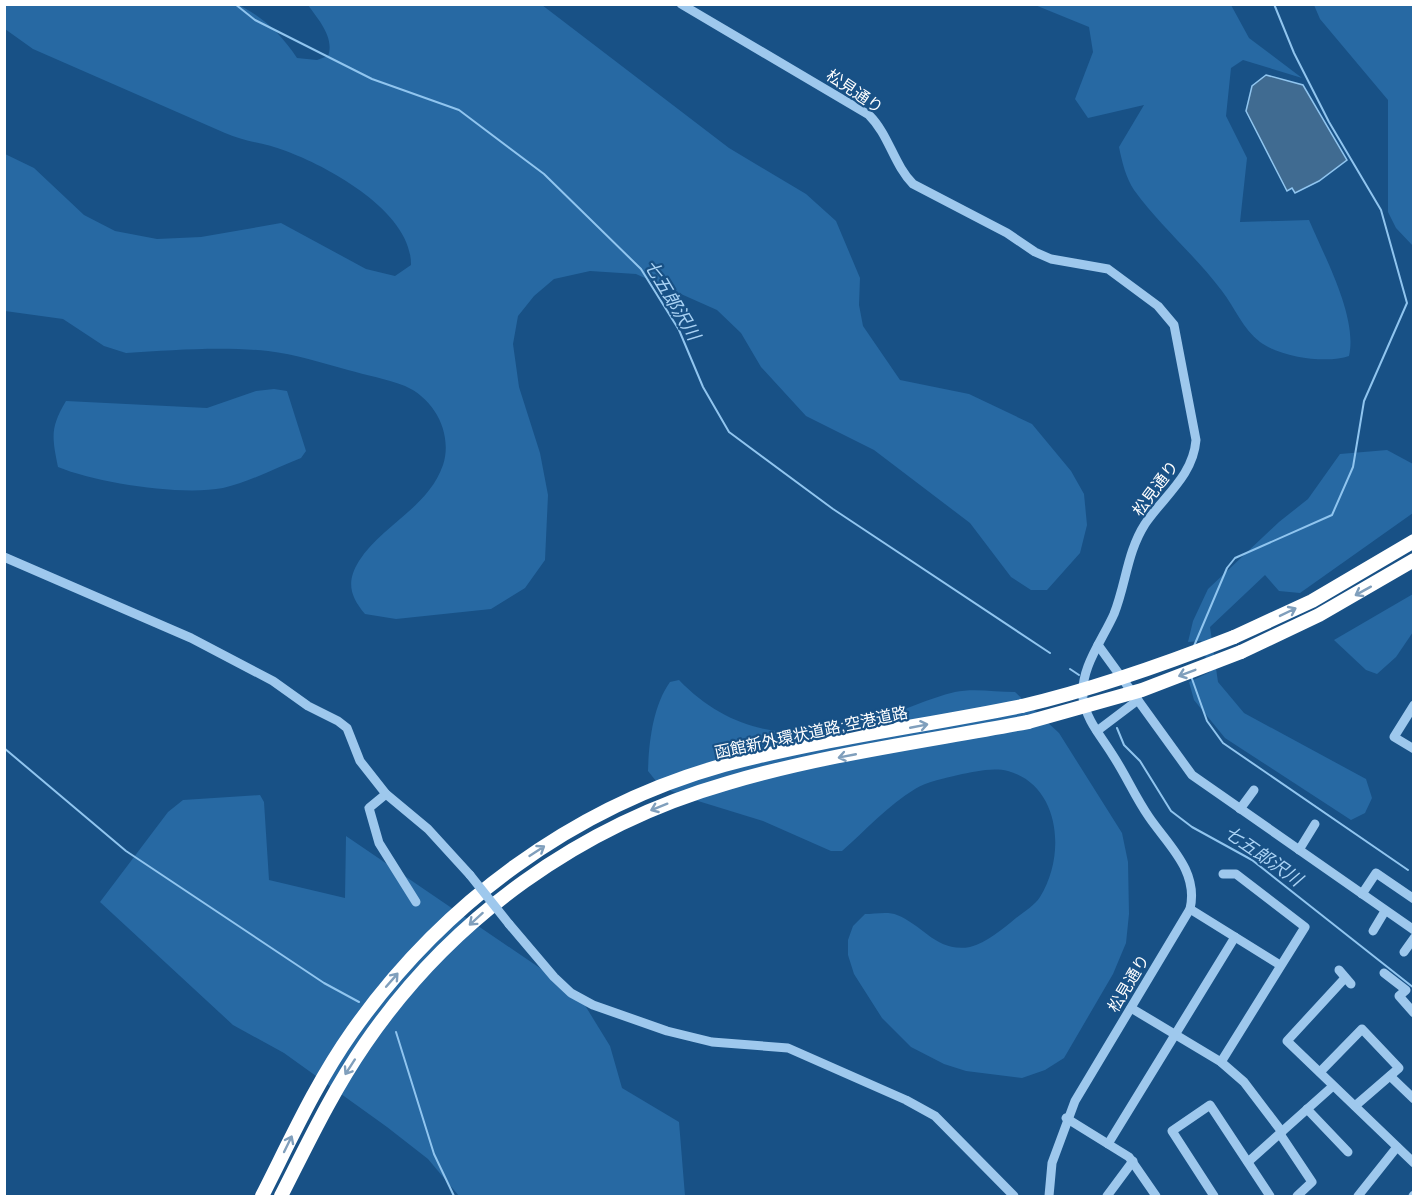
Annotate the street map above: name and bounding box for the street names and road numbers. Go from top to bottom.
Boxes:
street label: 松見通り [822,64,888,118]
street label: 松見通り [1127,456,1183,520]
street label: 函館新外環状道路;空港道路 [712,701,910,763]
street label: 松見通り [1102,950,1154,1016]

